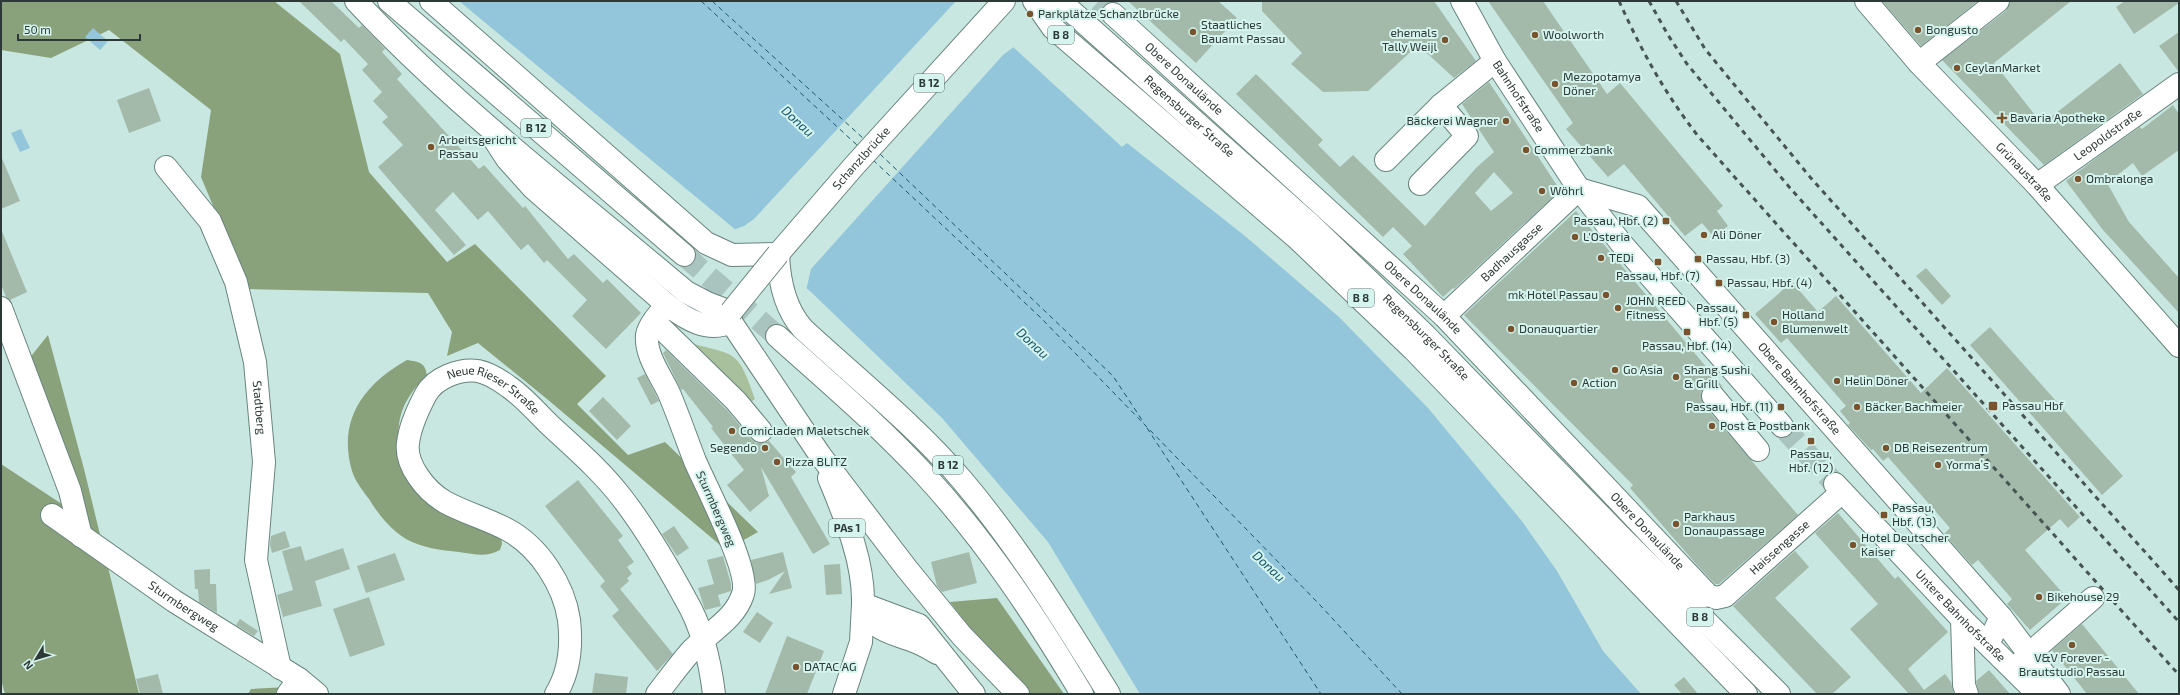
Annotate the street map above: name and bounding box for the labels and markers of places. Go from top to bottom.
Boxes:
place label: Parkplätze Schanzlbrücke [1038,6,1179,20]
marker: Parkplätze Schanzlbrücke [1025,9,1035,19]
place label: Staatliches Bauamt Passau [1201,17,1285,45]
place label: Bongusto [1926,22,1978,36]
place label: ehemals Tally Weijl [1382,25,1437,54]
marker: Bongusto [1913,25,1923,35]
marker: Staatliches Bauamt Passau [1188,27,1198,37]
place label: Woolworth [1543,27,1604,41]
marker: Woolworth [1530,30,1540,40]
marker: ehemals Tally Weijl [1440,35,1450,45]
place label: CeylanMarket [1965,60,2041,74]
marker: CeylanMarket [1952,63,1962,73]
place label: Mezopotamya Döner [1563,69,1641,97]
marker: Mezopotamya Döner [1550,79,1560,89]
place label: Bavaria Apotheke [2010,110,2105,124]
place label: Bäckerei Wagner [1406,113,1498,127]
marker: Bavaria Apotheke [1997,113,2007,123]
marker: Bäckerei Wagner [1501,116,1511,126]
place label: Arbeitsgericht Passau [439,132,517,160]
marker: Arbeitsgericht Passau [426,142,436,152]
place label: Commerzbank [1534,142,1613,156]
marker: Commerzbank [1521,145,1531,155]
place label: Ombralonga [2086,171,2153,185]
marker: Ombralonga [2073,174,2083,184]
place label: Wöhrl [1550,183,1584,197]
marker: Wöhrl [1537,186,1547,196]
place label: Passau, Hbf. (2) [1574,213,1658,227]
marker: Passau, Hbf. (2) [1661,216,1671,226]
place label: Ali Döner [1712,227,1762,241]
place label: L'Osteria [1583,229,1630,243]
marker: Ali Döner [1699,230,1709,240]
marker: L'Osteria [1570,232,1580,242]
place label: TEDi [1609,250,1634,264]
place label: Passau, Hbf. (3) [1706,251,1790,265]
marker: TEDi [1596,253,1606,263]
marker: Passau, Hbf. (3) [1693,254,1703,264]
marker: Passau, Hbf. (7) [1653,257,1663,267]
place label: Passau, Hbf. (7) [1616,268,1700,282]
place label: Passau, Hbf. (4) [1727,275,1812,289]
marker: Passau, Hbf. (4) [1714,278,1724,288]
place label: mk Hotel Passau [1508,287,1598,301]
marker: mk Hotel Passau [1601,290,1611,300]
place label: JOHN REED Fitness [1626,293,1686,321]
place label: Passau, Hbf. (5) [1696,300,1738,328]
marker: JOHN REED Fitness [1613,303,1623,313]
place label: Holland Blumenwelt [1782,307,1849,335]
marker: Passau, Hbf. (5) [1741,310,1751,320]
marker: Holland Blumenwelt [1769,317,1779,327]
place label: Donauquartier [1519,321,1598,335]
marker: Donauquartier [1506,324,1516,334]
marker: Passau, Hbf. (14) [1682,327,1692,337]
place label: Passau, Hbf. (14) [1642,338,1732,352]
place label: Go Asia [1623,362,1663,376]
place label: Shang Sushi & Grill [1684,362,1750,390]
marker: Go Asia [1610,365,1620,375]
marker: Shang Sushi & Grill [1671,372,1681,382]
place label: Helin Döner [1845,373,1909,387]
place label: Action [1582,375,1617,389]
marker: Helin Döner [1832,376,1842,386]
marker: Action [1569,378,1579,388]
place label: Passau Hbf [2002,398,2064,412]
place label: Passau, Hbf. (11) [1686,399,1773,413]
place label: Bäcker Bachmeier [1865,399,1963,413]
marker: Passau Hbf [1987,400,1999,412]
marker: Passau, Hbf. (11) [1776,402,1786,412]
marker: Bäcker Bachmeier [1852,402,1862,412]
place label: Post & Postbank [1720,418,1810,432]
marker: Post & Postbank [1707,421,1717,431]
place label: Comicladen Maletschek [740,423,869,437]
marker: Comicladen Maletschek [727,426,737,436]
marker: Passau, Hbf. (12) [1806,436,1816,446]
place label: Segendo [710,440,757,454]
place label: DB Reisezentrum [1894,440,1988,454]
marker: Segendo [760,443,770,453]
marker: DB Reisezentrum [1881,443,1891,453]
place label: Passau, Hbf. (12) [1789,446,1833,474]
place label: Pizza BLITZ [785,454,847,468]
marker: Pizza BLITZ [772,457,782,467]
place label: Yorma’s [1946,457,1989,471]
marker: Yorma’s [1933,460,1943,470]
place label: Passau, Hbf. (13) [1892,500,1936,528]
place label: Parkhaus Donaupassage [1684,509,1765,537]
marker: Passau, Hbf. (13) [1879,510,1889,520]
marker: Parkhaus Donaupassage [1671,519,1681,529]
place label: Hotel Deutscher Kaiser [1861,530,1949,558]
marker: Hotel Deutscher Kaiser [1848,540,1858,550]
place label: Bikehouse 29 [2047,589,2119,603]
marker: Bikehouse 29 [2034,592,2044,602]
marker: V&V Forever - Brautstudio Passau [2067,640,2077,650]
place label: V&V Forever - Brautstudio Passau [2019,650,2125,678]
place label: DATAC AG [804,659,857,673]
marker: DATAC AG [791,662,801,672]

